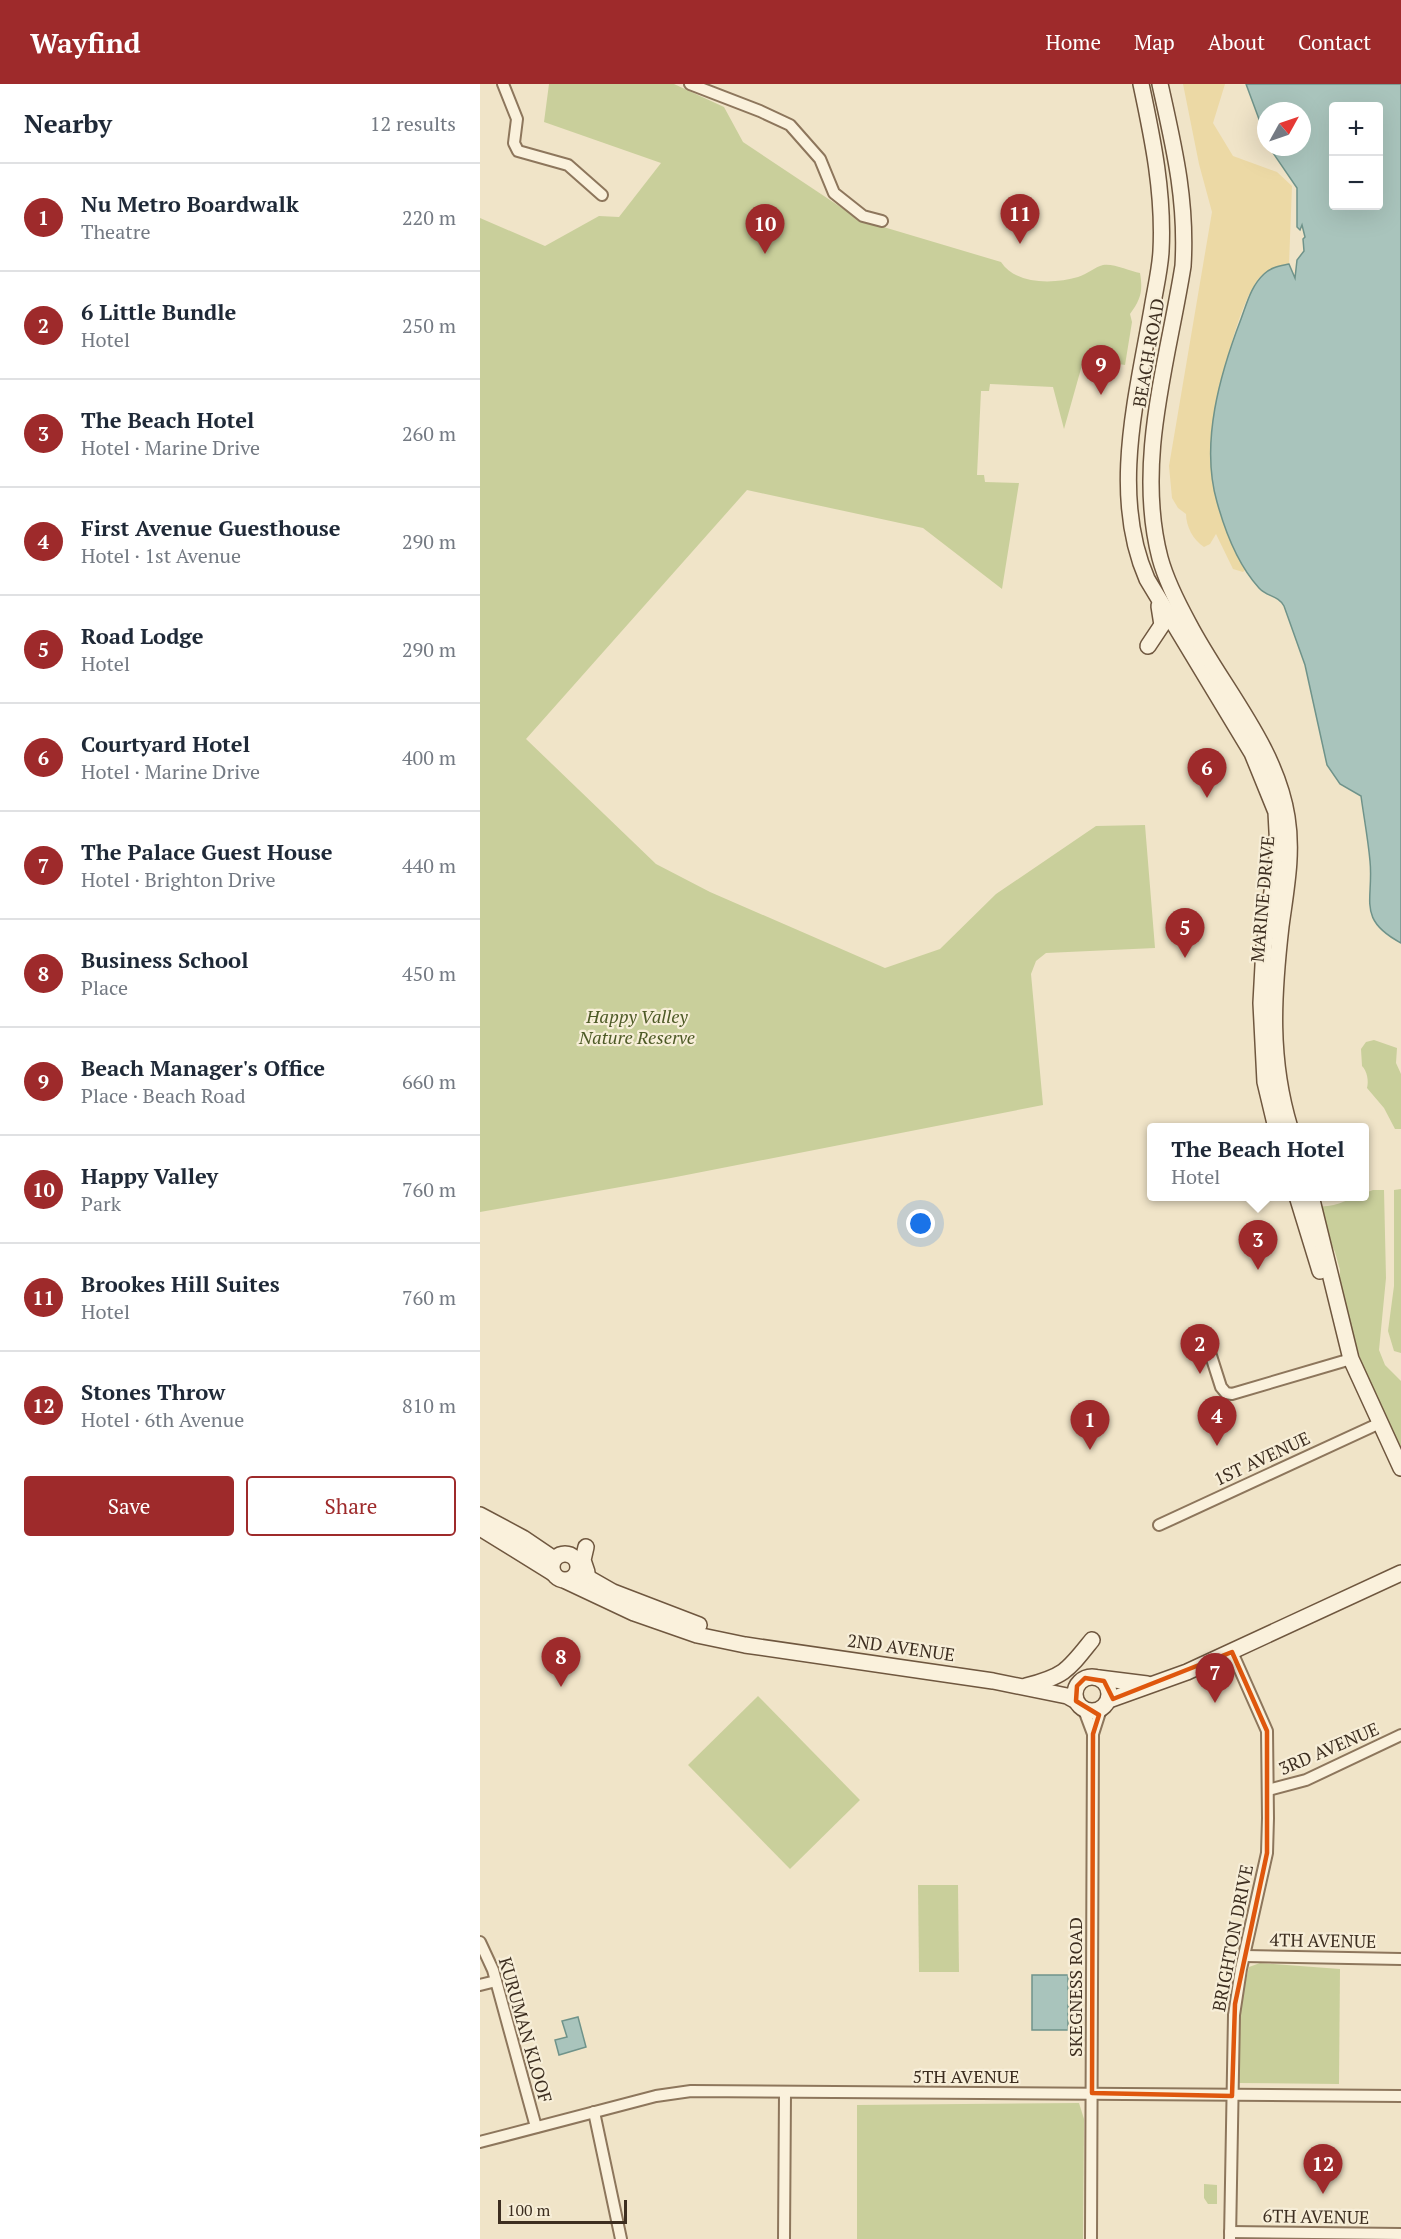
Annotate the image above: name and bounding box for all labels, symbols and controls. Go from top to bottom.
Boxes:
text: Wayfind [30,24,141,61]
text: Home [1045,28,1101,56]
text: Map [1134,28,1175,56]
text: About [1208,28,1265,56]
text: Contact [1298,28,1371,56]
north arrow [1257,102,1311,156]
map controls [1329,102,1383,210]
button: + [1329,102,1383,156]
text: Nearby [24,106,112,140]
text: 12 results [370,110,456,137]
button: − [1329,156,1383,210]
text: Nu Metro Boardwalk [81,189,299,218]
pin: 11 [1000,194,1040,244]
text: 1 [38,204,49,231]
text: 220 m [402,204,456,231]
pin: 10 [746,204,784,254]
text: Theatre [81,218,150,245]
street label: BEACH ROAD [1127,296,1169,409]
text: 6 Little Bundle [81,297,236,326]
text: 2 [38,312,49,339]
text: 250 m [402,312,456,339]
text: Hotel [81,326,130,353]
pin: 9 [1082,346,1120,395]
text: The Beach Hotel [81,405,254,434]
text: 3 [38,420,49,447]
text: 260 m [402,420,456,447]
text: Hotel · Marine Drive [81,434,260,461]
text: First Avenue Guesthouse [81,513,341,542]
text: 4 [38,528,49,555]
text: 290 m [402,528,456,555]
text: Hotel · 1st Avenue [81,542,241,569]
text: Road Lodge [81,621,204,650]
text: 5 [38,636,49,663]
text: 290 m [402,636,456,663]
text: Hotel [81,650,130,677]
text: Courtyard Hotel [81,729,250,758]
text: 6 [38,744,49,771]
text: 400 m [402,744,456,771]
pin: 6 [1188,748,1226,798]
text: Hotel · Marine Drive [81,758,260,785]
street label: MARINE DRIVE [1245,835,1279,963]
text: The Palace Guest House [81,837,333,866]
text: 7 [38,852,49,879]
text: 440 m [402,852,456,879]
text: Hotel · Brighton Drive [81,866,276,893]
pin: 5 [1166,908,1204,958]
text: Business School [81,945,248,974]
text: 8 [38,960,49,987]
text: 450 m [402,960,456,987]
text: Place [81,974,128,1001]
park label: Happy Valley Nature Reserve [578,1004,695,1049]
text: Beach Manager's Office [81,1053,325,1082]
text: 9 [38,1068,49,1095]
text: 660 m [402,1068,456,1095]
text: Place · Beach Road [81,1082,246,1109]
popup [1147,1123,1369,1201]
text: The Beach Hotel [1171,1134,1345,1163]
text: Happy Valley [81,1161,218,1190]
text: Hotel [1171,1163,1220,1190]
text: 10 [32,1176,55,1203]
text: 760 m [402,1176,456,1203]
text: Park [81,1190,121,1217]
your location [906,1209,935,1238]
pin: 3 [1238,1220,1278,1270]
text: Brookes Hill Suites [81,1269,280,1298]
text: 11 [32,1284,55,1311]
text: 760 m [402,1284,456,1311]
text: Hotel [81,1298,130,1325]
pin: 2 [1180,1324,1220,1374]
text: Stones Throw [81,1377,225,1406]
text: 12 [32,1392,55,1419]
text: 810 m [402,1392,456,1419]
pin: 4 [1198,1396,1236,1446]
pin: 1 [1070,1400,1110,1450]
text: Hotel · 6th Avenue [81,1406,244,1433]
street label: 1ST AVENUE [1210,1425,1314,1491]
button: Save [24,1476,234,1536]
button: Share [246,1476,456,1536]
street label: 2ND AVENUE [846,1628,957,1666]
pin: 8 [542,1638,580,1687]
pin: 7 [1196,1654,1234,1703]
street label: 3RD AVENUE [1275,1716,1382,1780]
street label: BRIGHTON DRIVE [1206,1862,1258,2013]
street label: SKEGNESS ROAD [1063,1917,1087,2057]
street label: 4TH AVENUE [1269,1927,1377,1953]
street label: KURUMAN KLOOF [494,1954,558,2105]
street label: 5TH AVENUE [913,2064,1019,2088]
pin: 12 [1304,2144,1342,2194]
scale bar [498,2197,627,2224]
text: 100 m [507,2199,550,2221]
street label: 6TH AVENUE [1262,2203,1370,2229]

